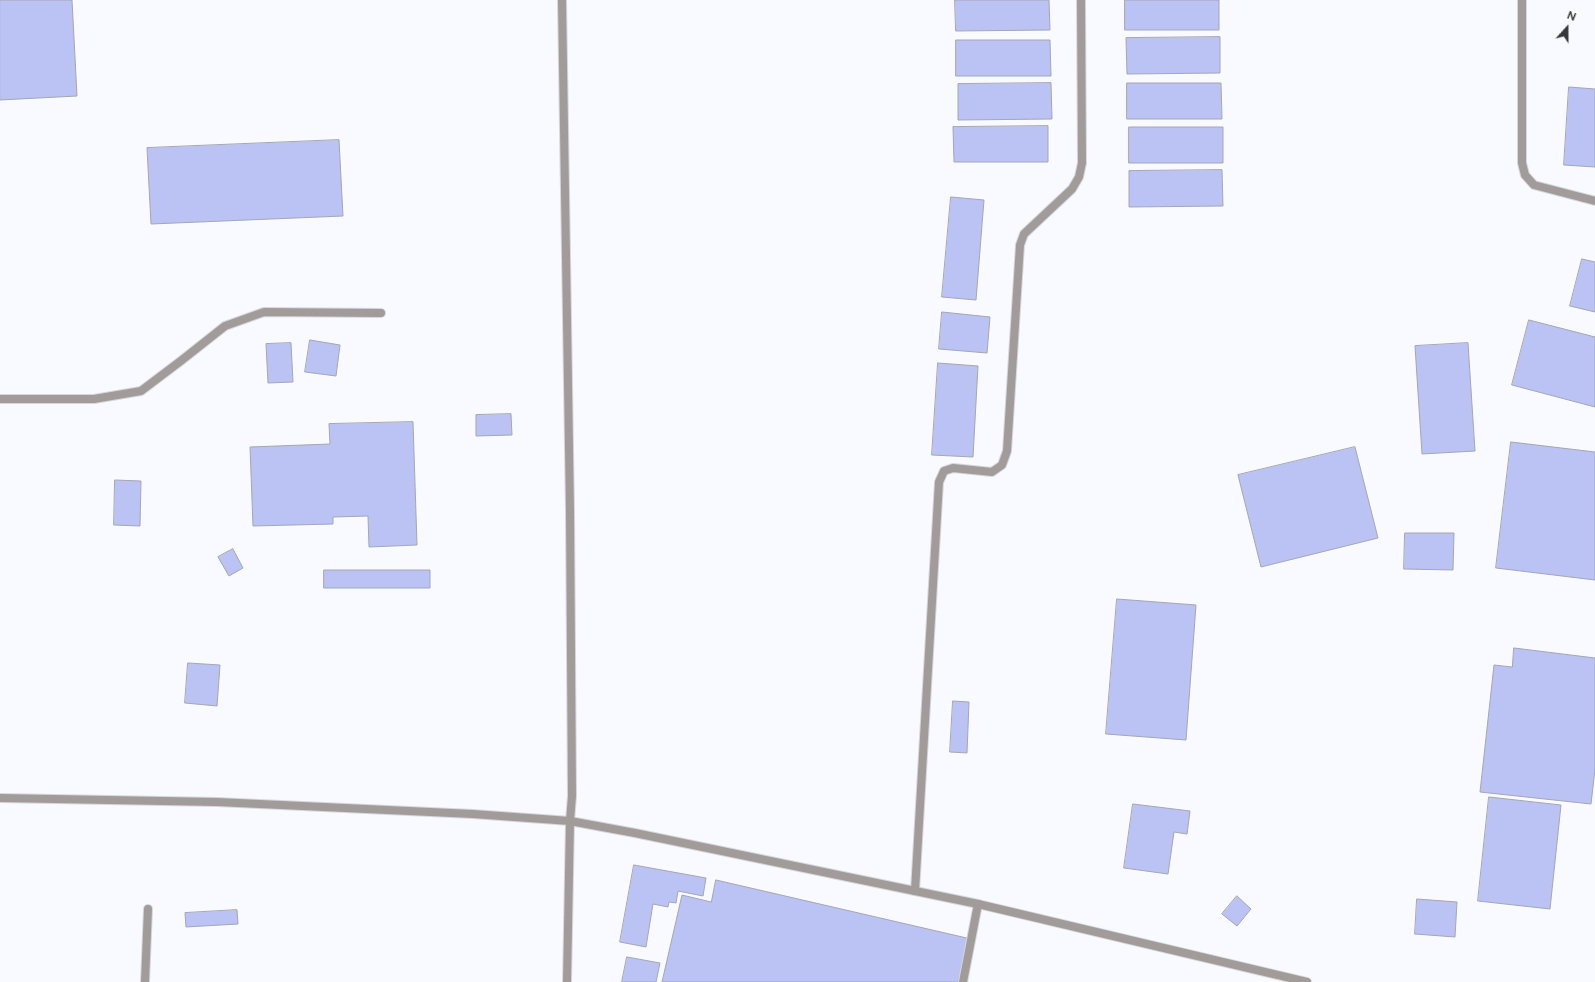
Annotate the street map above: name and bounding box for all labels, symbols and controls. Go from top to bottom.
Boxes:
north arrow [1547,8,1587,48]
text: N [1565,9,1578,24]

